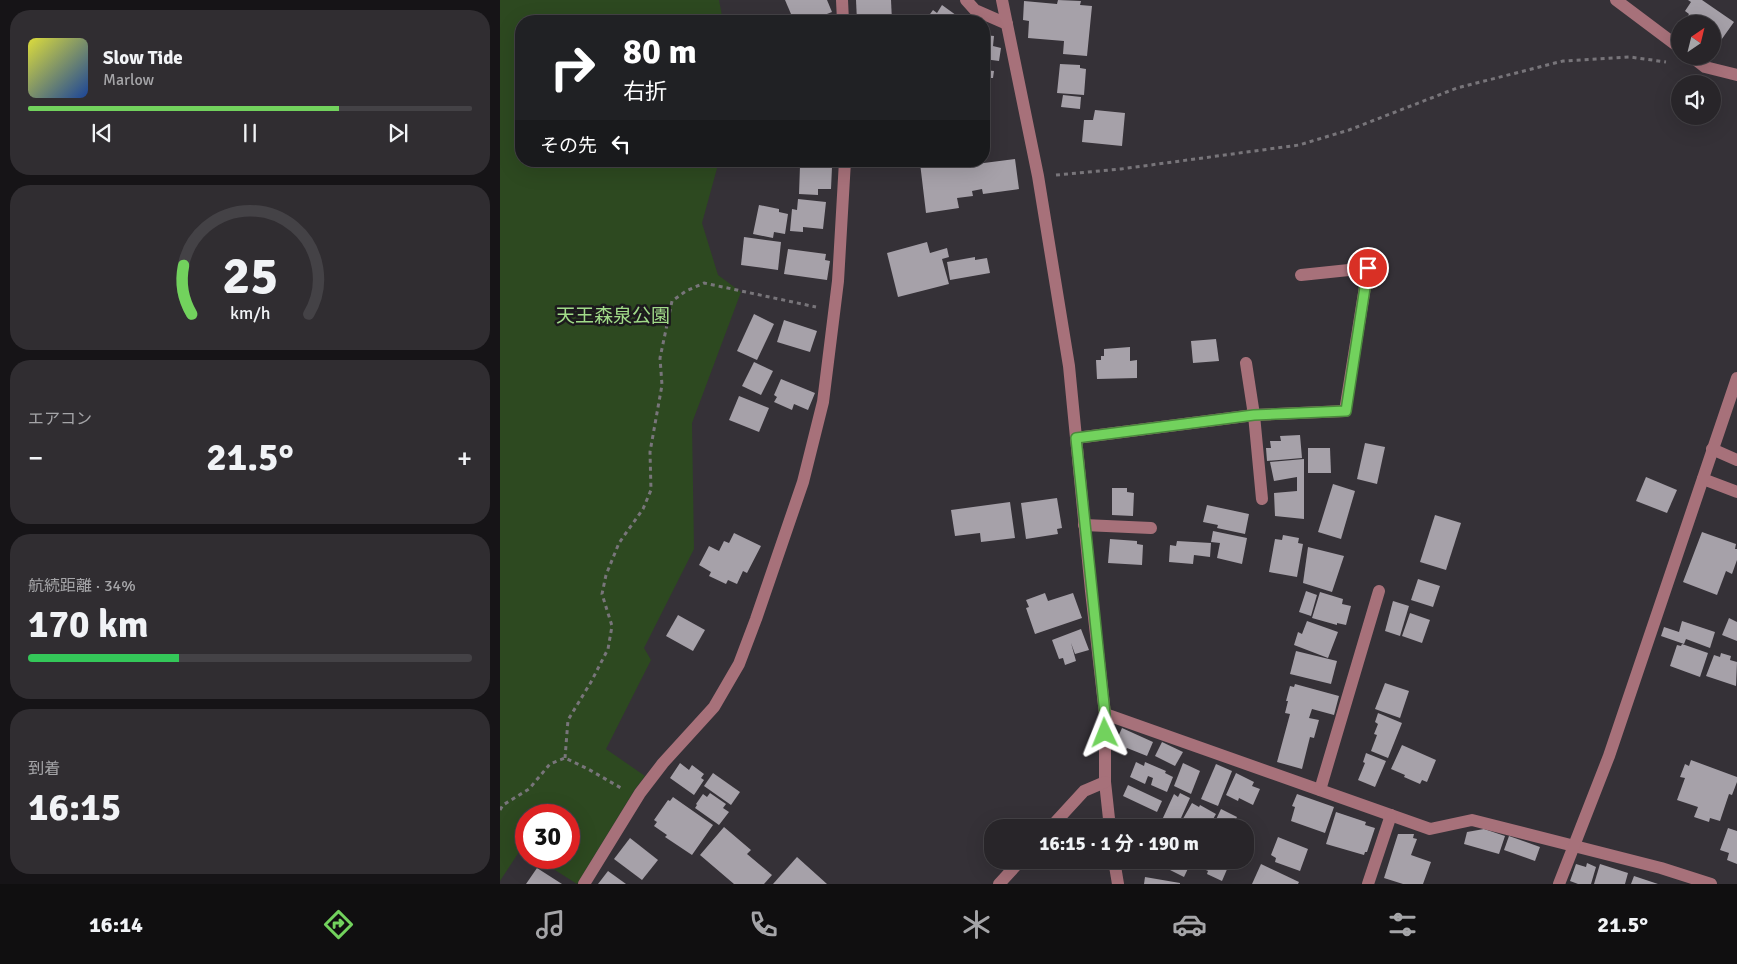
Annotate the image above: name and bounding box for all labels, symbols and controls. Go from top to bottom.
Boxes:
north arrow [1671,15,1721,65]
map controls [1671,15,1721,125]
text: 80 m [623,30,697,73]
icon: right [540,35,605,100]
text: Slow Tide [103,46,183,70]
text: Marlow [103,70,154,90]
button: sound [1671,75,1721,125]
text: 右折 [623,78,667,105]
icon: previous [88,119,116,147]
icon: pause [236,119,264,147]
icon: next [384,119,412,147]
icon: left [607,130,635,158]
text: その先 [540,134,597,158]
text: 25 [222,244,278,308]
pin [1347,247,1389,289]
icon: arrive [1354,254,1382,282]
text: km/h [230,302,270,324]
park label: 天王森泉公園 [556,304,670,328]
text: エアコン [28,409,92,429]
text: 21.5° [206,434,294,481]
text: − [28,441,43,475]
text: + [457,441,472,475]
text: 航続距離 · 34% [28,576,136,596]
text: 170 km [28,601,149,648]
position arrow [1078,706,1130,758]
text: 到着 [28,759,60,779]
text: 16:15 [28,784,121,831]
speed limit sign: 30 [515,804,580,869]
text: 16:15 · 1 分 · 190 m [1039,832,1199,856]
icon: directions [321,907,356,942]
icon: music [533,907,568,942]
icon: phone [746,907,781,942]
icon: climate [959,907,994,942]
icon: car [1172,907,1207,942]
icon: filters [1385,907,1420,942]
text: 16:14 [89,911,143,938]
text: 21.5° [1597,911,1648,938]

